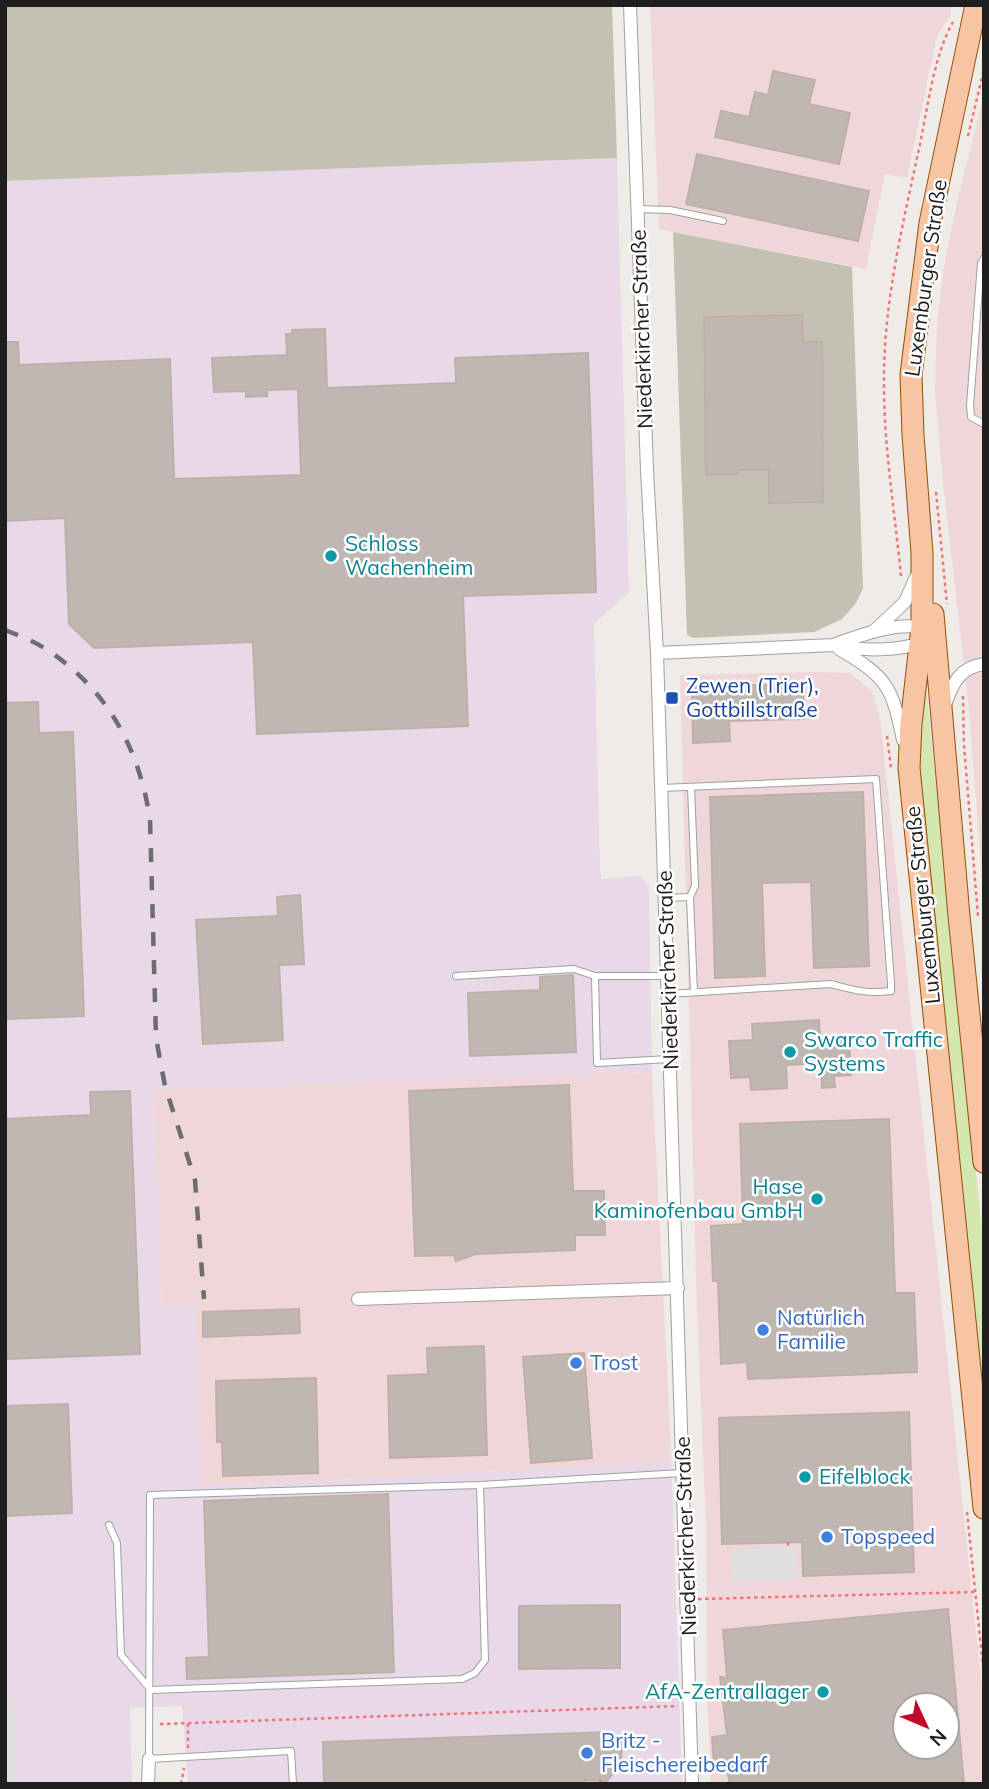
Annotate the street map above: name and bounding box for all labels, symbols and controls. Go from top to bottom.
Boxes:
street label: Luxemburger Straße [898,178,952,378]
street label: Niederkircher Straße [625,229,657,429]
place label: Schloss Wachenheim [345,530,473,580]
marker: Schloss Wachenheim [323,548,339,564]
place label: Zewen (Trier), Gottbillstraße [686,672,819,722]
marker: Zewen (Trier), Gottbillstraße [664,690,680,706]
street label: Luxemburger Straße [899,805,945,1005]
street label: Niederkircher Straße [651,870,683,1070]
place label: Swarco Traffic Systems [804,1026,943,1076]
marker: Swarco Traffic Systems [782,1044,798,1060]
place label: Hase Kaminofenbau GmbH [594,1173,803,1223]
marker: Hase Kaminofenbau GmbH [809,1191,825,1207]
place label: Natürlich Familie [777,1304,865,1354]
marker: Natürlich Familie [755,1322,771,1338]
place label: Trost [590,1349,638,1375]
marker: Trost [568,1355,584,1371]
street label: Niederkircher Straße [669,1436,701,1636]
place label: Eifelblock [819,1463,911,1489]
marker: Eifelblock [797,1469,813,1485]
place label: Topspeed [841,1523,935,1549]
marker: Topspeed [819,1529,835,1545]
place label: AfA-Zentrallager [645,1678,809,1704]
marker: AfA-Zentrallager [815,1684,831,1700]
north arrow [891,1691,961,1761]
text: N [925,1724,952,1751]
place label: Britz - Fleischereibedarf [601,1727,768,1777]
marker: Britz - Fleischereibedarf [579,1745,595,1761]

